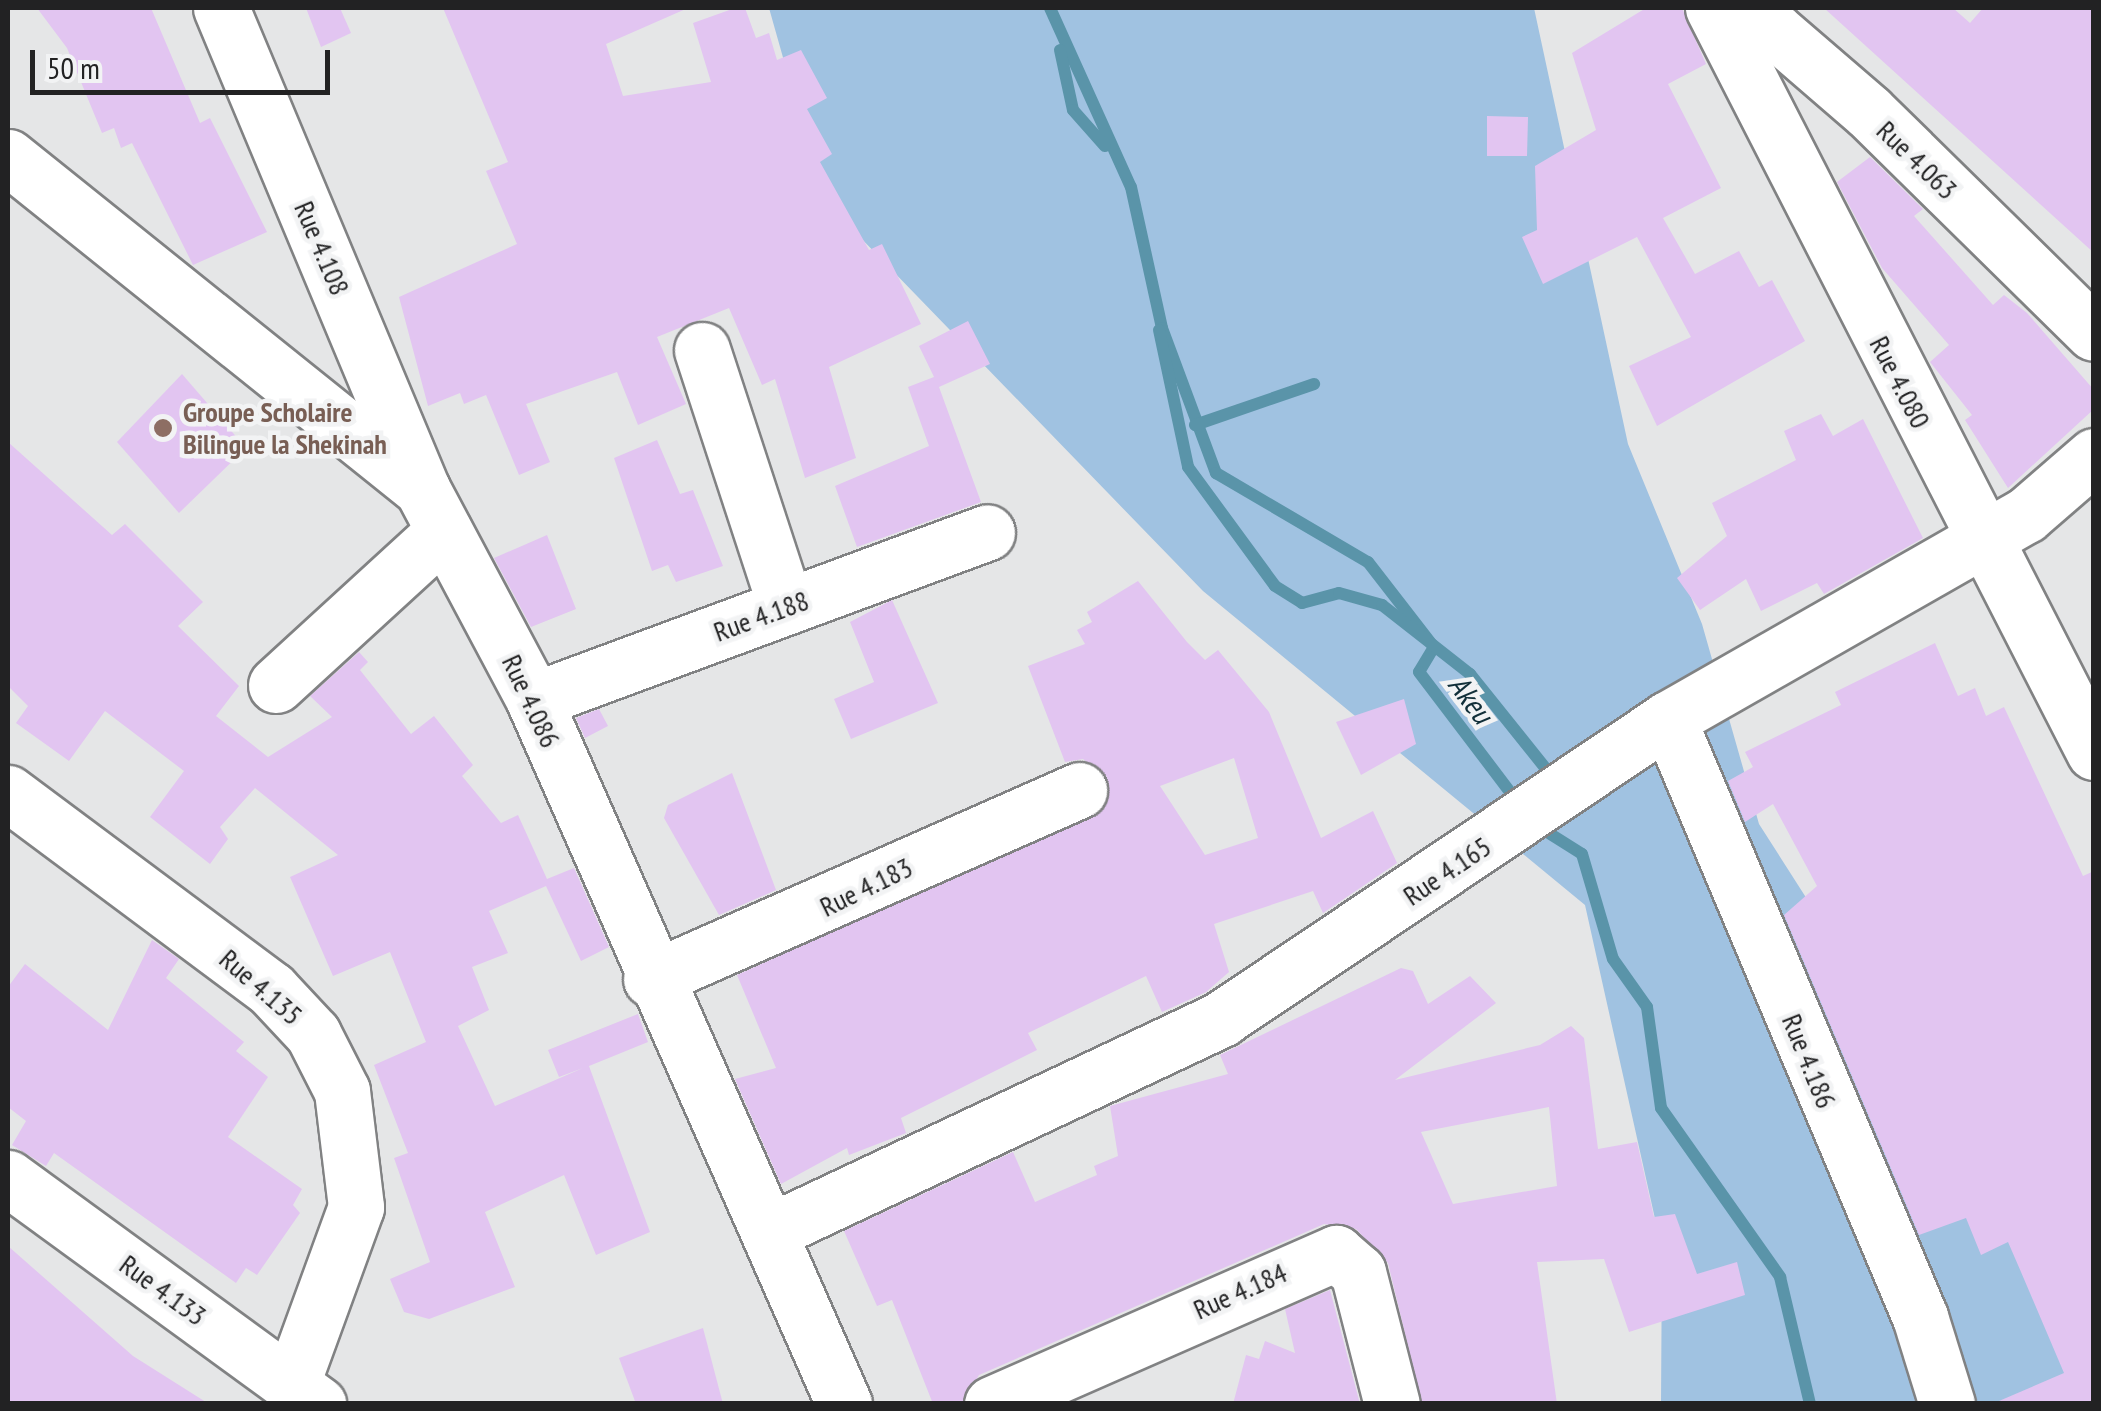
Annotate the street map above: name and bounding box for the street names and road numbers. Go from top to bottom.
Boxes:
street label: Rue 4.063 [1870,114,1964,206]
street label: Rue 4.108 [287,196,357,300]
street label: Rue 4.080 [1863,331,1937,433]
street label: Rue 4.188 [709,583,813,649]
street label: Rue 4.086 [495,649,567,753]
street label: Rue 4.165 [1397,830,1497,912]
street label: Rue 4.183 [814,850,918,924]
street label: Rue 4.135 [213,942,309,1032]
street label: Rue 4.186 [1775,1009,1843,1113]
street label: Rue 4.133 [113,1247,213,1333]
street label: Rue 4.184 [1188,1256,1292,1326]

